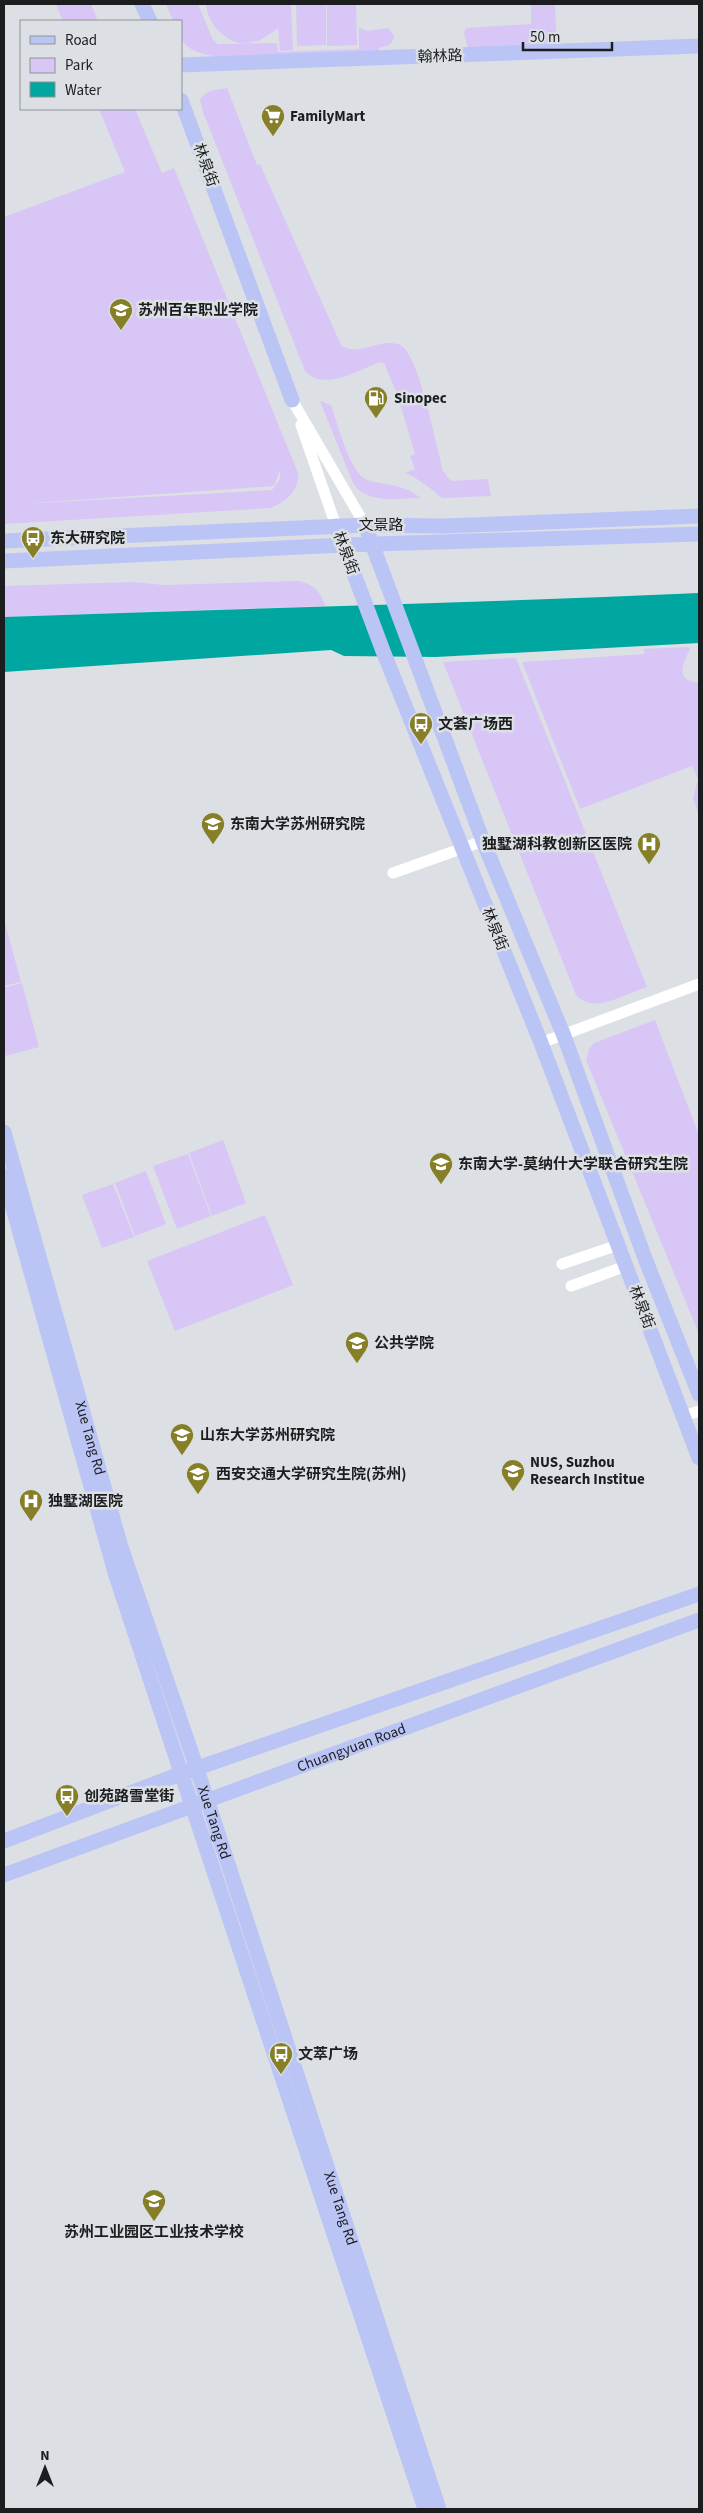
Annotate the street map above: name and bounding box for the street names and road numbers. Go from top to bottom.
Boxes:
street label: 翰林路 [417,45,463,68]
street label: 林泉街 [188,140,223,190]
street label: 文景路 [358,515,404,536]
street label: 林泉街 [328,528,363,578]
street label: 林泉街 [476,904,513,954]
street label: 林泉街 [624,1282,659,1332]
street label: Xue Tang Rd [69,1399,110,1478]
street label: Chuangyuan Road [294,1718,409,1778]
street label: Xue Tang Rd [192,1783,236,1862]
street label: Xue Tang Rd [318,2169,362,2248]

